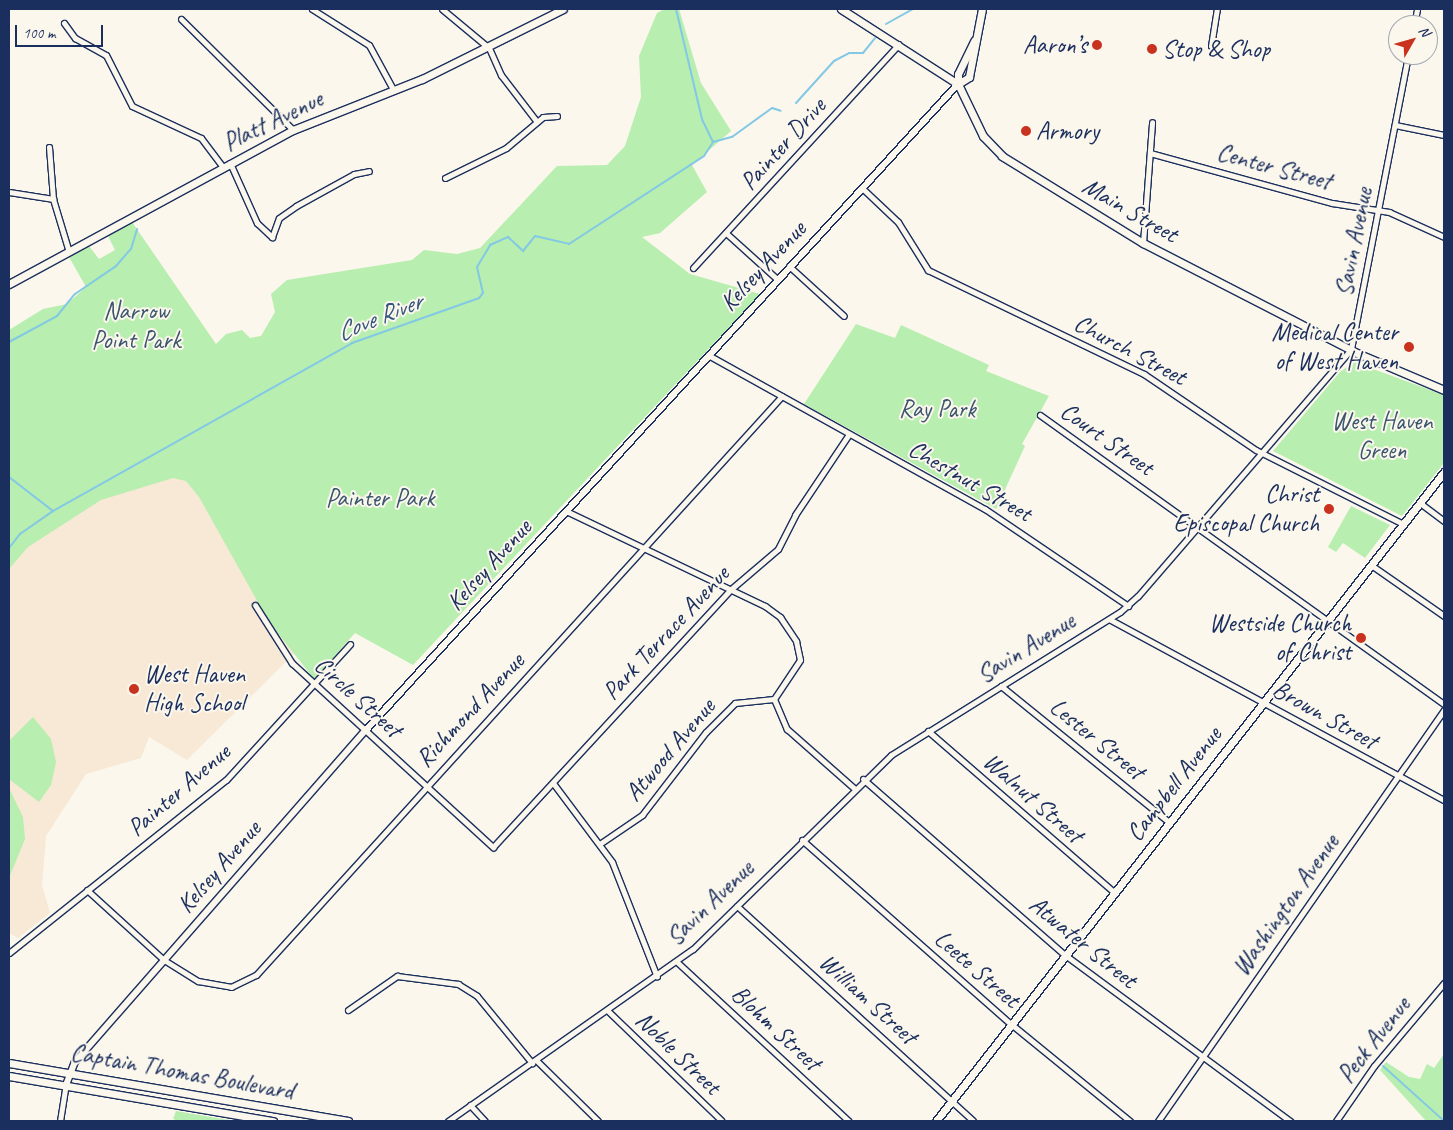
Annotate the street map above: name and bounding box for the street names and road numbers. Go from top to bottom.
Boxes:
street label: Platt Avenue [218,84,328,158]
street label: Painter Drive [734,92,832,196]
street label: Center Street [1214,137,1334,197]
street label: Main Street [1077,171,1183,249]
street label: Savin Avenue [1329,185,1379,299]
street label: Kelsey Avenue [714,215,812,317]
street label: Church Street [1069,308,1191,392]
street label: Court Street [1054,396,1160,482]
street label: Chestnut Street [903,434,1037,528]
street label: Kelsey Avenue [440,513,538,617]
street label: Park Terrace Avenue [596,560,736,706]
street label: Savin Avenue [971,606,1081,690]
street label: Richmond Avenue [409,646,531,774]
street label: Circle Street [308,650,408,744]
street label: Brown Street [1267,674,1383,756]
street label: Lester Street [1044,692,1150,786]
street label: Atwood Avenue [618,693,722,807]
street label: Campbell Avenue [1120,721,1228,847]
street label: Painter Avenue [121,737,237,843]
street label: Walnut Street [977,747,1089,849]
street label: Kelsey Avenue [171,815,267,919]
street label: Washington Avenue [1226,829,1346,981]
street label: Savin Avenue [660,854,760,952]
street label: Atwater Street [1023,889,1143,995]
street label: Leete Street [928,924,1026,1014]
street label: William Street [813,947,923,1051]
street label: Blohm Street [725,979,827,1077]
street label: Peck Avenue [1331,991,1417,1089]
street label: Noble Street [629,1005,727,1101]
street label: Captain Thomas Boulevard [68,1038,296,1106]

